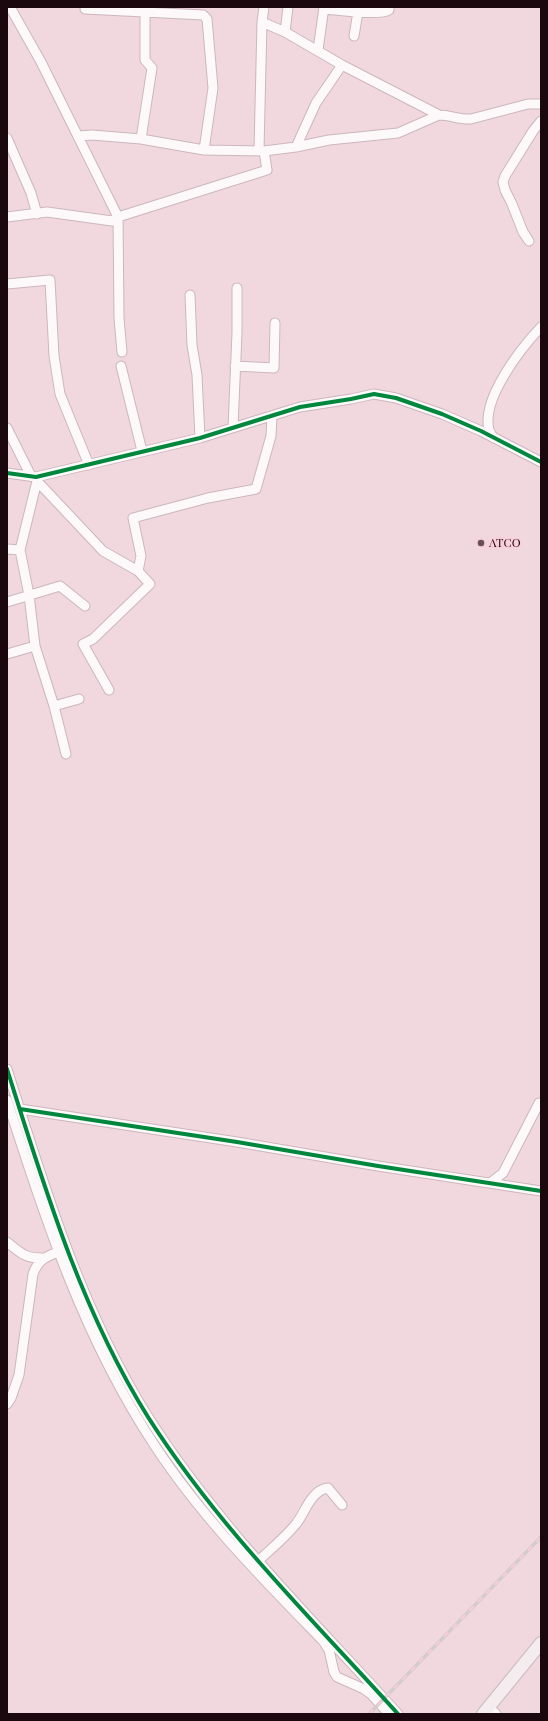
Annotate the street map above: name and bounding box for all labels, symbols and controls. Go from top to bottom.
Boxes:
place label: ATCO [489,536,521,550]
marker: ATCO [476,538,486,548]

